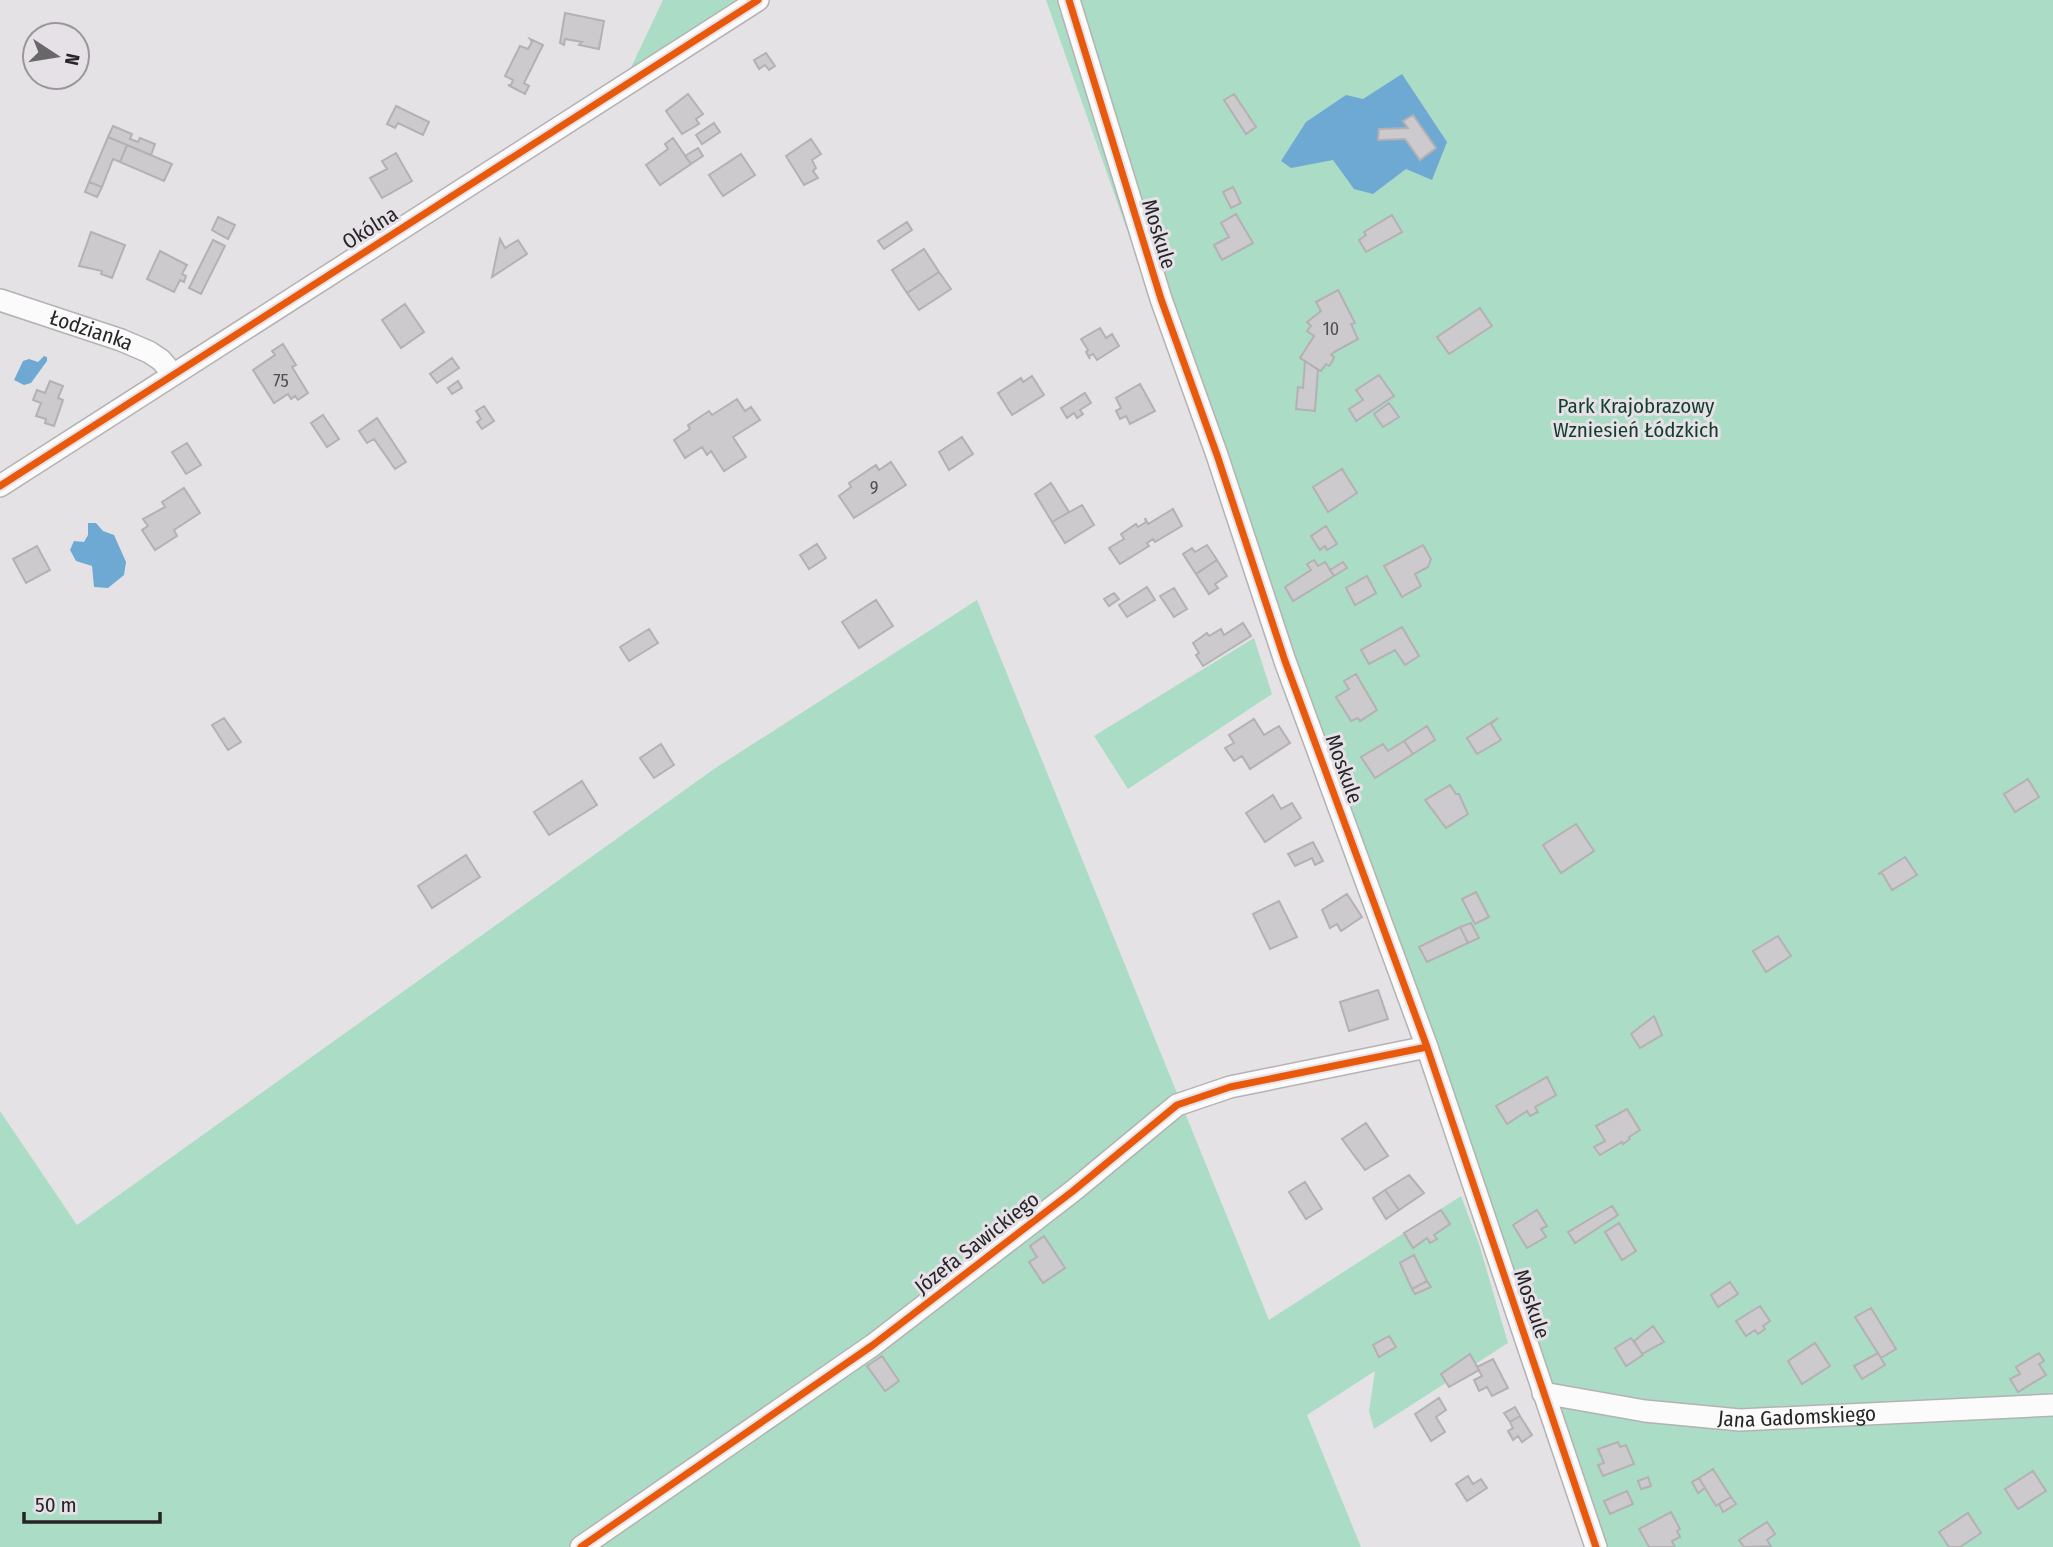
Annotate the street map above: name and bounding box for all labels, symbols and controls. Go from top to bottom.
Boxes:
north arrow [21,21,91,91]
text: N [60,51,85,67]
street label: Moskule [1136,196,1182,272]
street label: Okólna [337,201,403,255]
street label: Łodzianka [46,304,137,357]
house number: 10 [1323,318,1339,340]
house number: 75 [273,370,289,392]
park label: Park Krajobrazowy Wzniesień Łódzkich [1553,393,1719,443]
house number: 9 [870,477,878,499]
street label: Moskule [1320,731,1368,807]
street label: Józefa Sawickiego [909,1186,1045,1300]
street label: Moskule [1508,1266,1556,1342]
street label: Jana Gadomskiego [1717,1401,1877,1433]
scale bar [24,1480,161,1524]
text: 50 m [35,1492,77,1518]

